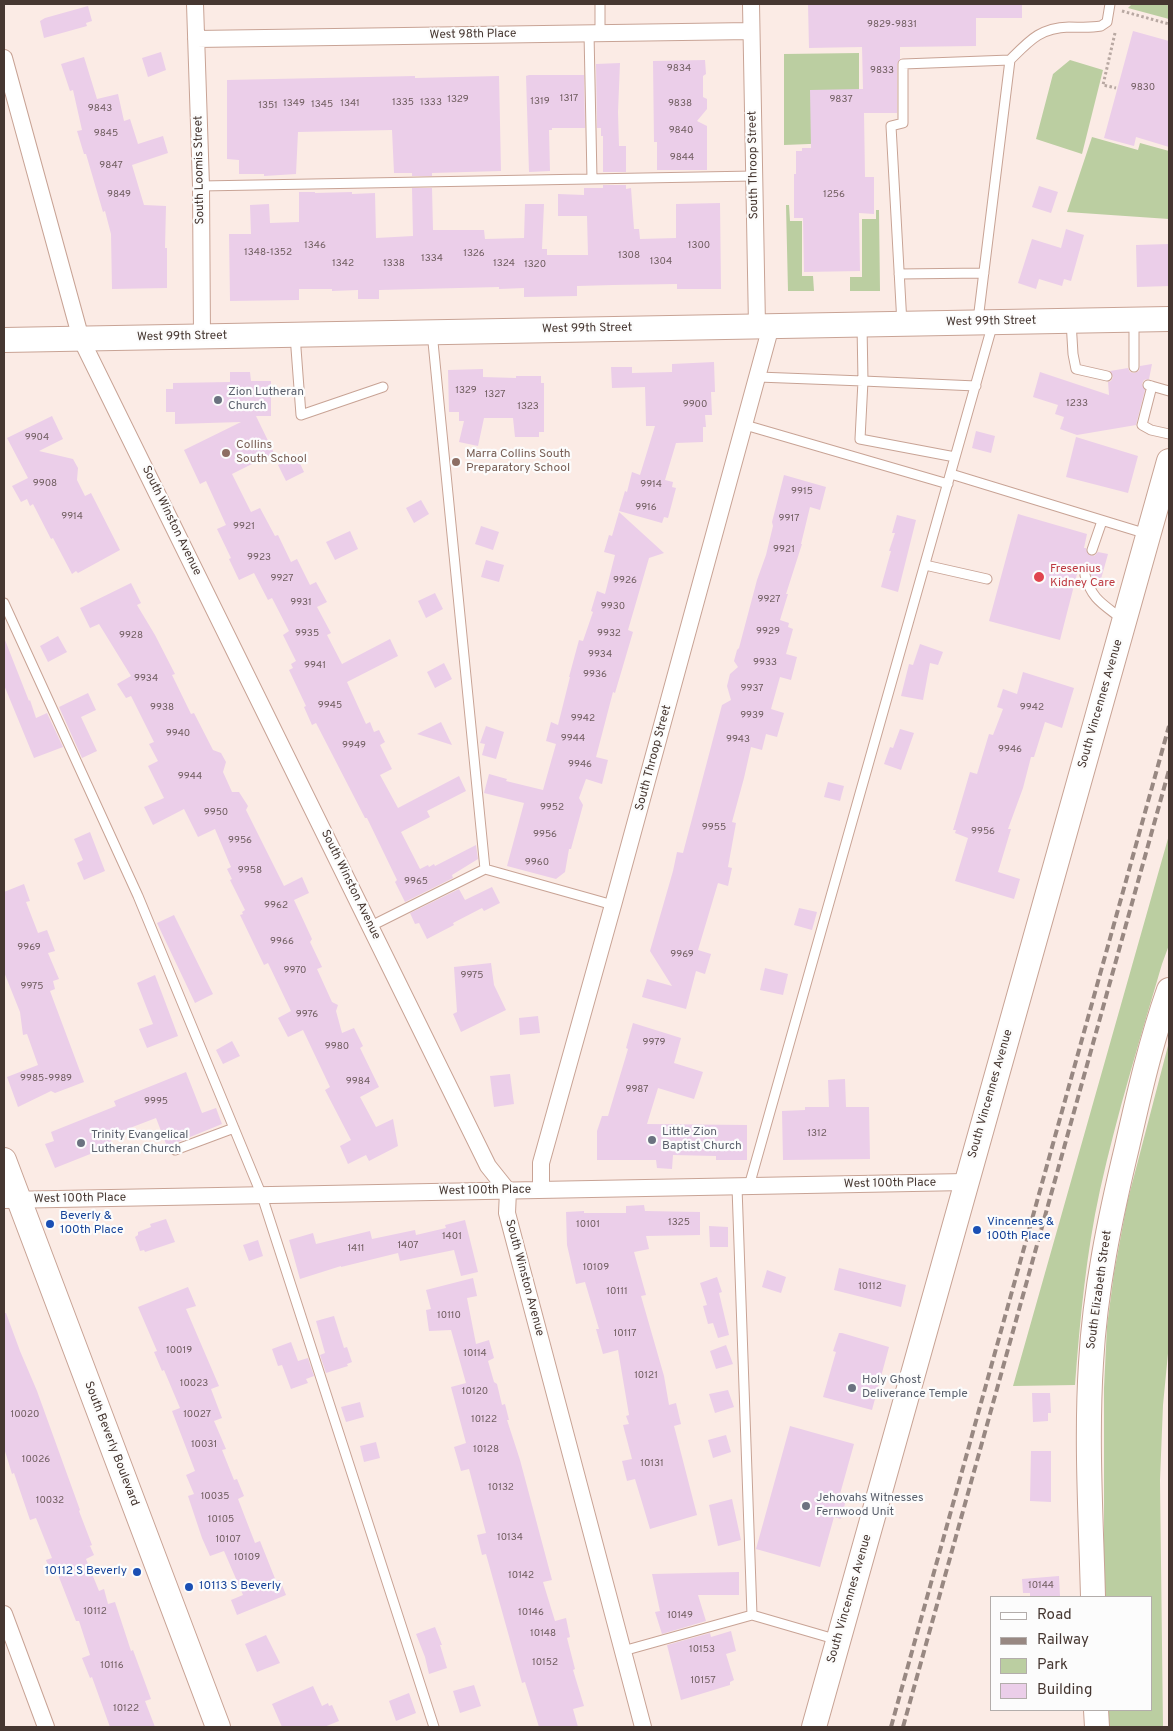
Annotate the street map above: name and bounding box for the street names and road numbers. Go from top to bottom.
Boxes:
street label: West 98th Place [429,27,517,43]
street label: South Throop Street [746,111,762,219]
street label: South Loomis Street [192,115,208,225]
street label: West 99th Street [946,314,1036,330]
street label: West 99th Street [542,321,632,337]
street label: West 99th Street [137,329,227,345]
street label: South Winston Avenue [138,464,204,578]
street label: South Vincennes Avenue [1076,638,1126,770]
street label: South Throop Street [633,704,675,812]
street label: South Winston Avenue [317,828,383,942]
street label: South Vincennes Avenue [966,1028,1016,1160]
street label: West 100th Place [844,1176,936,1192]
street label: West 100th Place [439,1183,531,1199]
street label: West 100th Place [34,1191,126,1207]
street label: South Winston Avenue [501,1218,547,1338]
street label: South Elizabeth Street [1085,1229,1115,1351]
street label: South Beverly Boulevard [81,1380,141,1508]
street label: South Vincennes Avenue [825,1533,875,1665]

